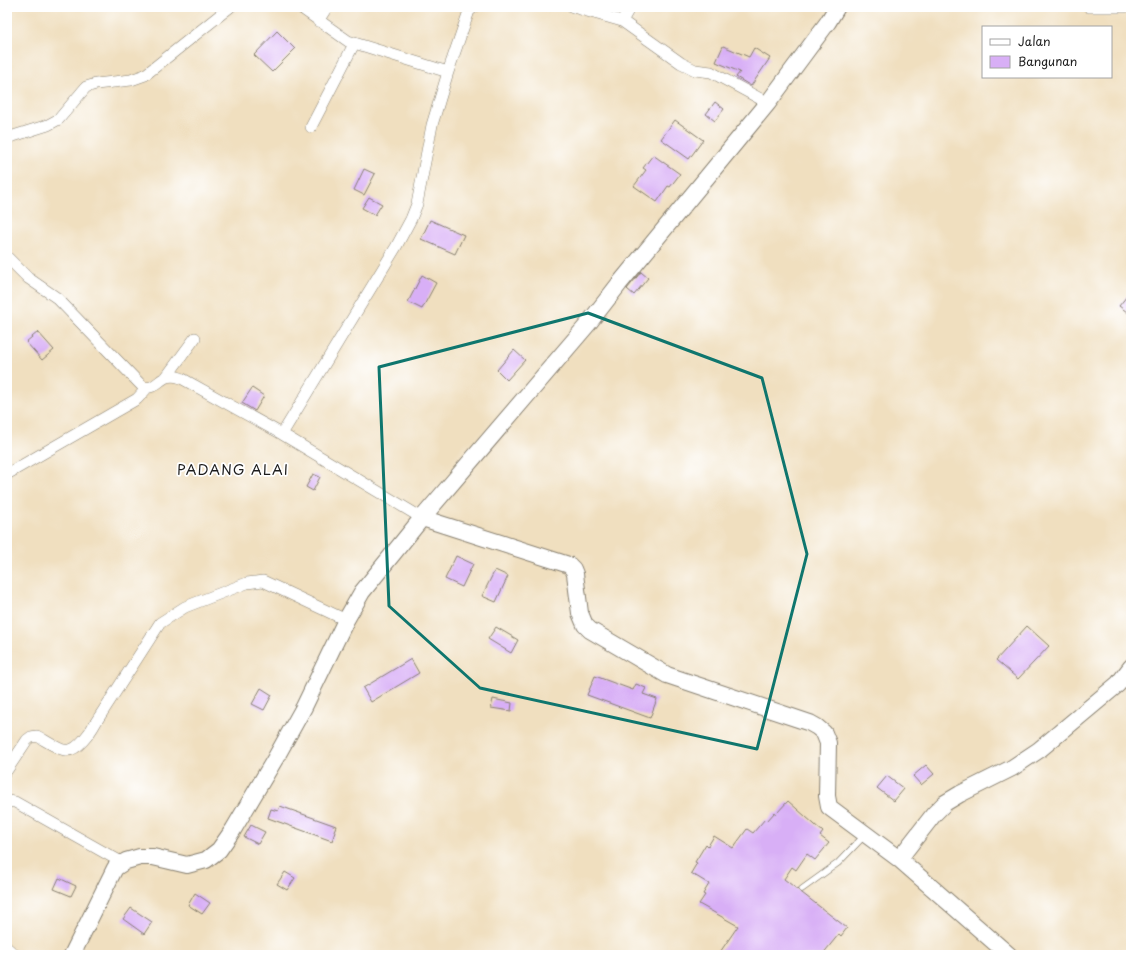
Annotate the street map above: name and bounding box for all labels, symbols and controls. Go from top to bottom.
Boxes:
legend [982,26,1112,78]
text: Jalan [1018,32,1051,50]
text: Bangunan [1018,52,1077,70]
district label: PADANG ALAI [177,459,289,480]

